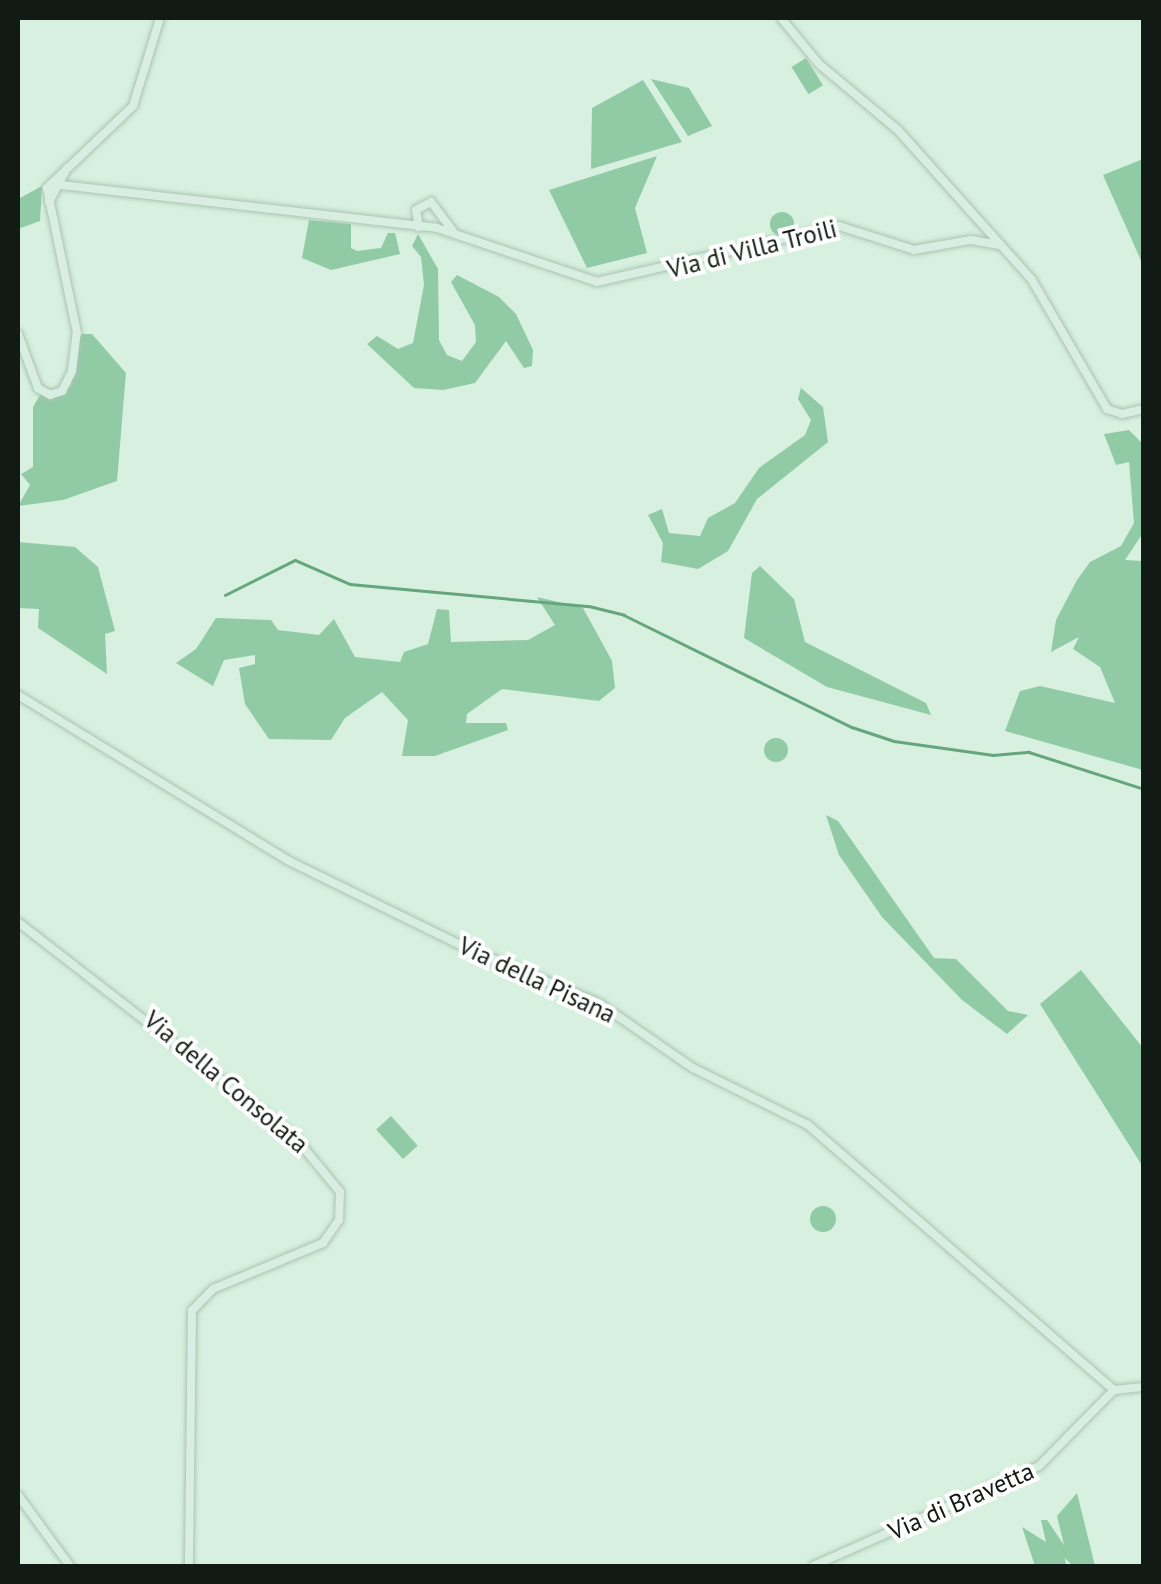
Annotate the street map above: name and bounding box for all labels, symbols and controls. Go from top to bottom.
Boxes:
street label: Via di Villa Troili [663,213,841,285]
street label: Via della Pisana [454,931,620,1029]
street label: Via della Consolata [138,1005,314,1159]
street label: Via di Bravetta [884,1456,1038,1546]

